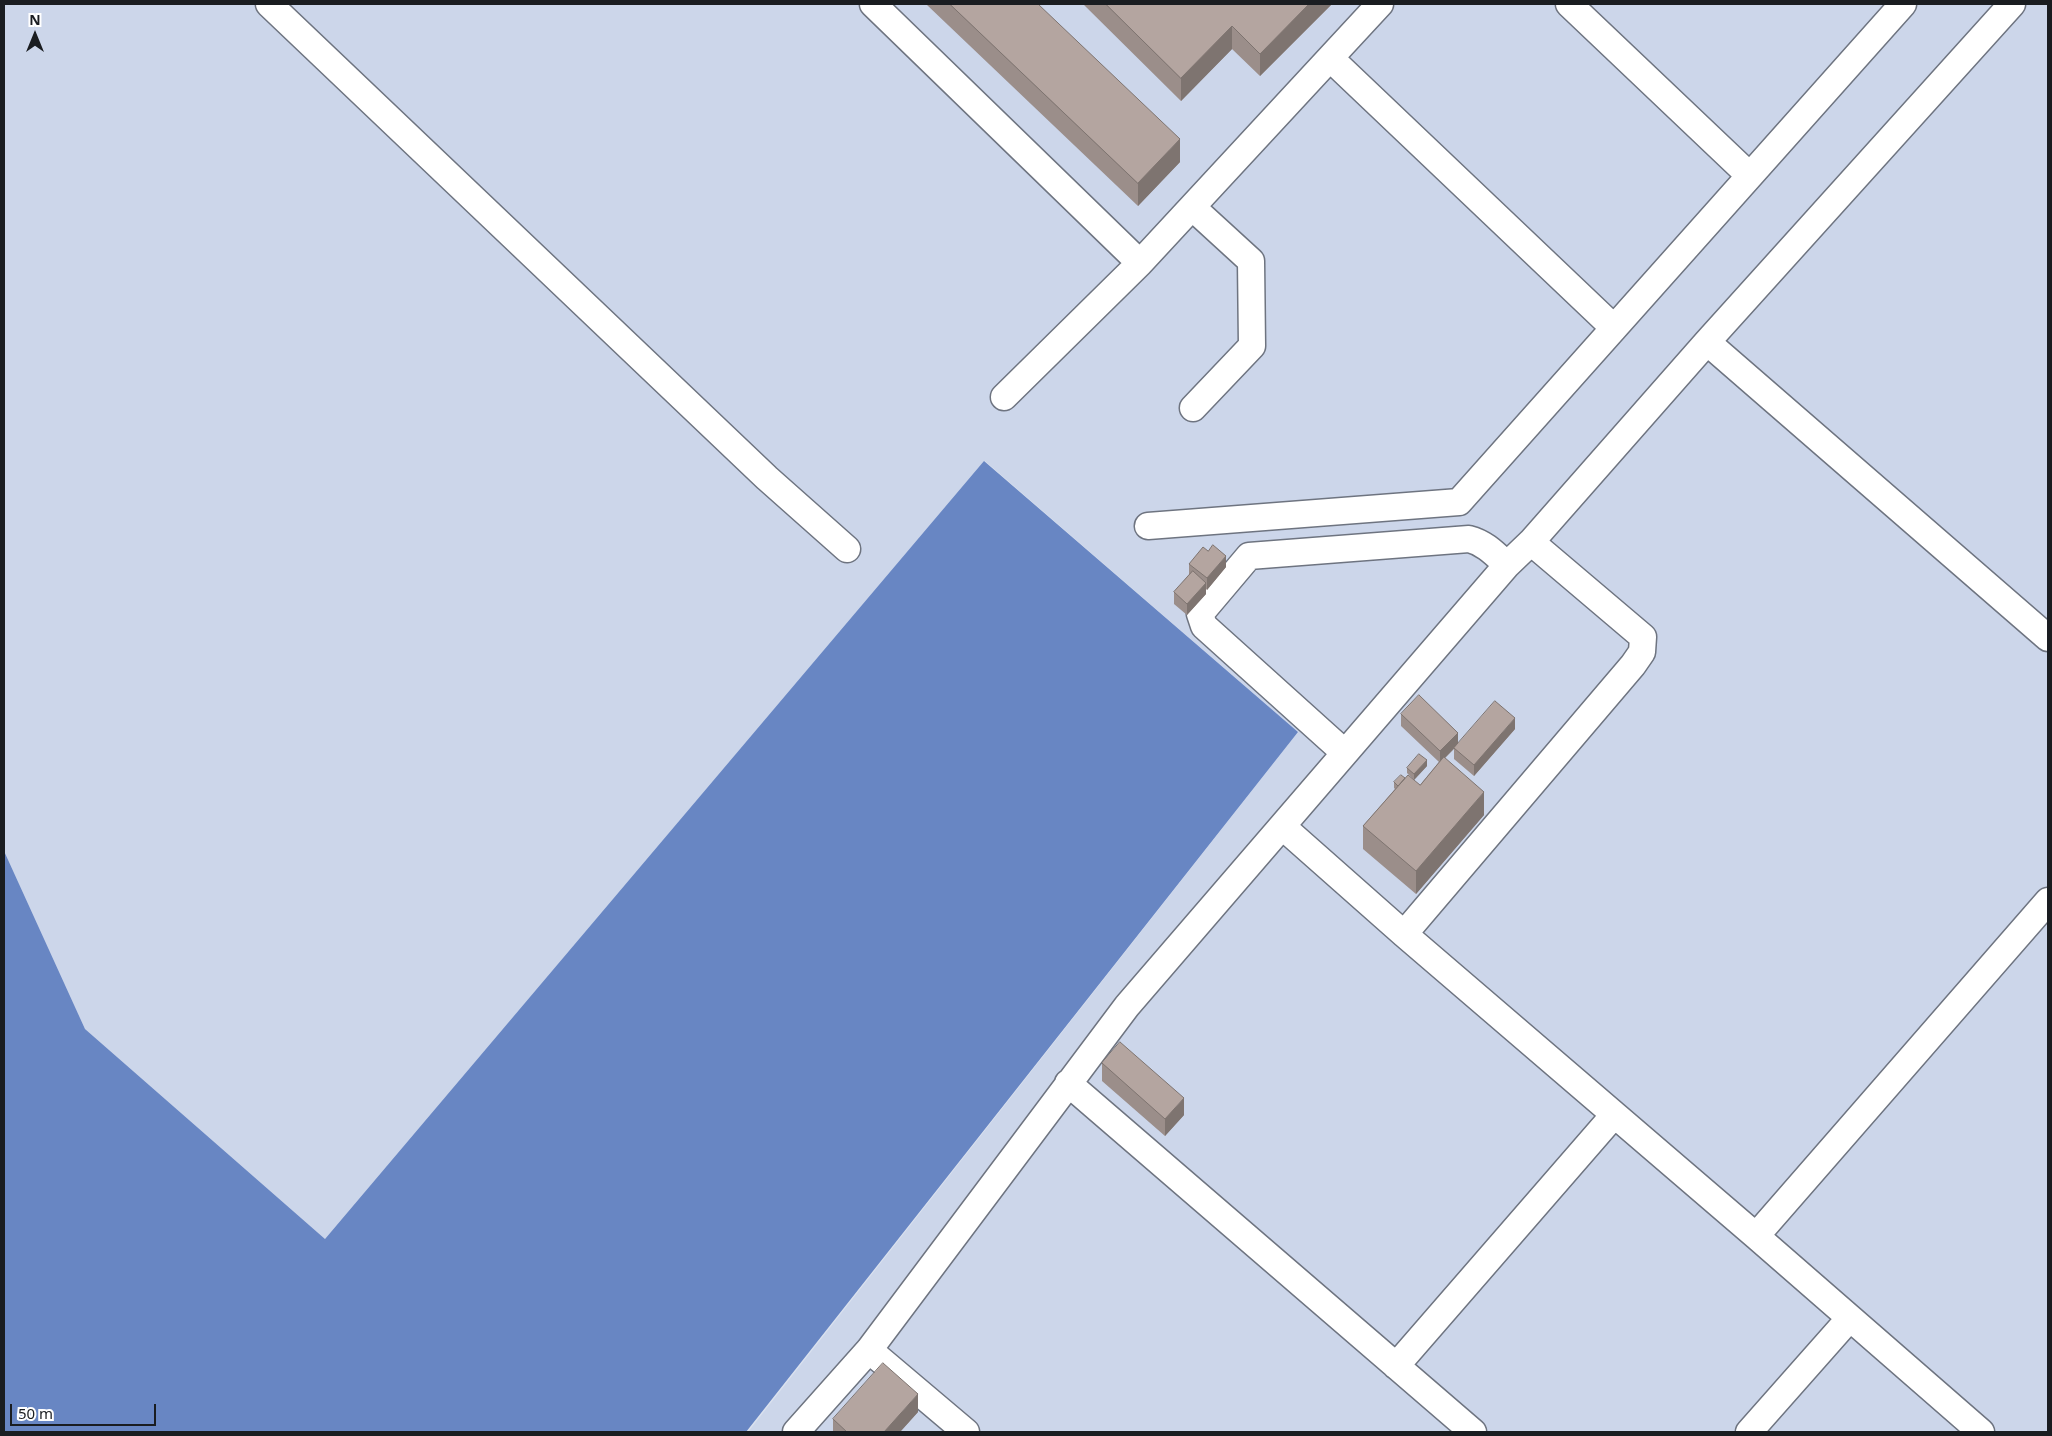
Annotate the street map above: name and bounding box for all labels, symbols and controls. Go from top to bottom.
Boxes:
north arrow [10,10,60,60]
text: N [29,10,41,29]
scale bar [12,1394,159,1426]
text: 50 m [18,1403,53,1423]

